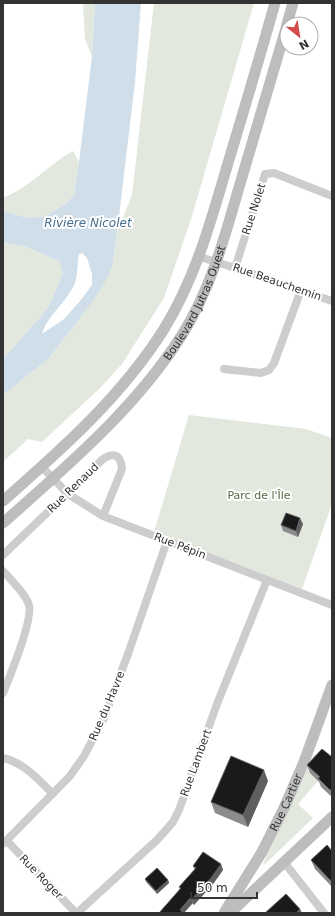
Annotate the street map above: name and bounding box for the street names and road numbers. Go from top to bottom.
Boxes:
street label: Rue Nolet [240,181,269,236]
street label: Boulevard Jutras Ouest [160,243,228,363]
street label: Rue Beauchemin [231,261,323,303]
street label: Rue Renaud [45,460,101,516]
street label: Rue Pépin [152,530,208,562]
street label: Rue du Havre [86,669,128,743]
street label: Rue Lambert [178,727,214,798]
street label: Rue Cartier [267,771,305,833]
street label: Rue Roger [17,852,66,902]

